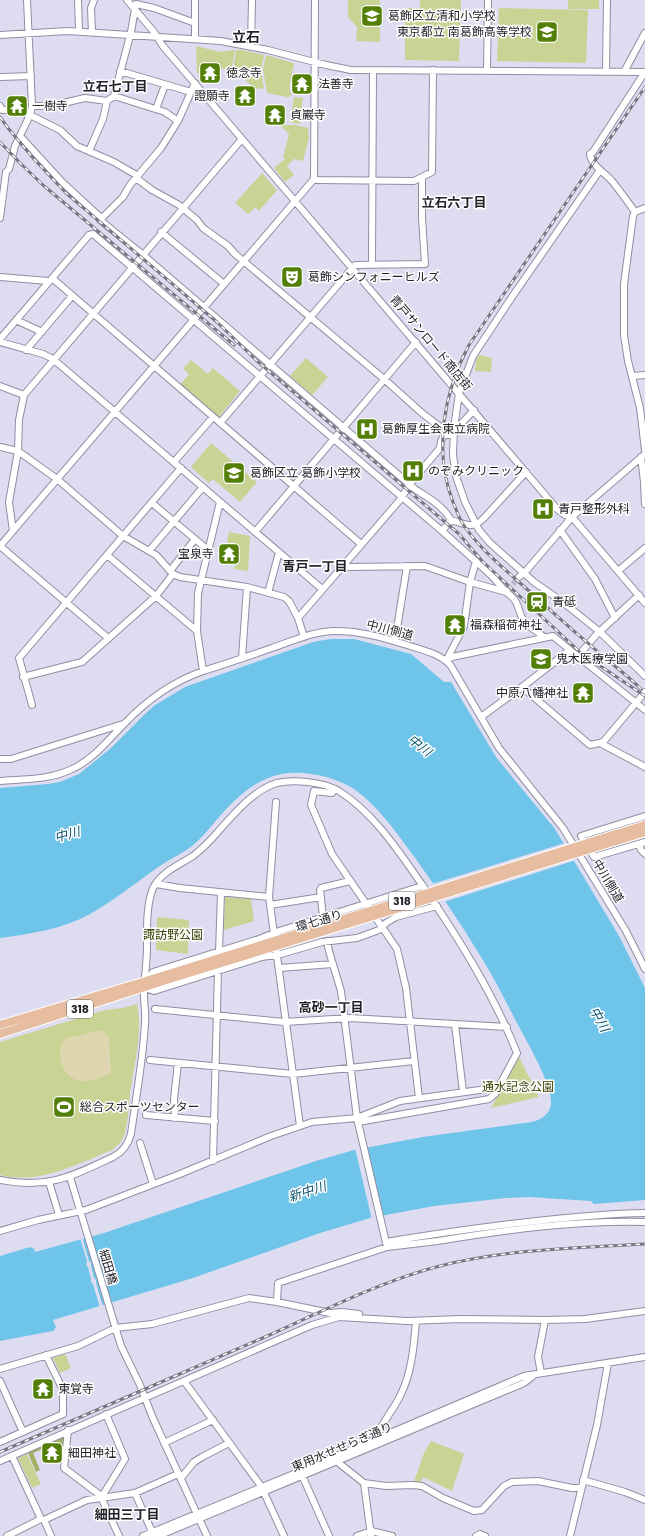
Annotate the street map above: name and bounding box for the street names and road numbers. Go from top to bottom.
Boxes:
street label: 青戸サンロード商店街 [386,291,476,394]
street label: 中川側道 [365,615,416,644]
street label: 中川側道 [589,856,628,906]
road number: 318 [389,892,415,910]
street label: 環七通り [293,905,344,936]
road number: 318 [67,1000,93,1018]
street label: 細田橋 [95,1247,122,1287]
street label: 東用水せせらぎ通り [289,1418,395,1475]

